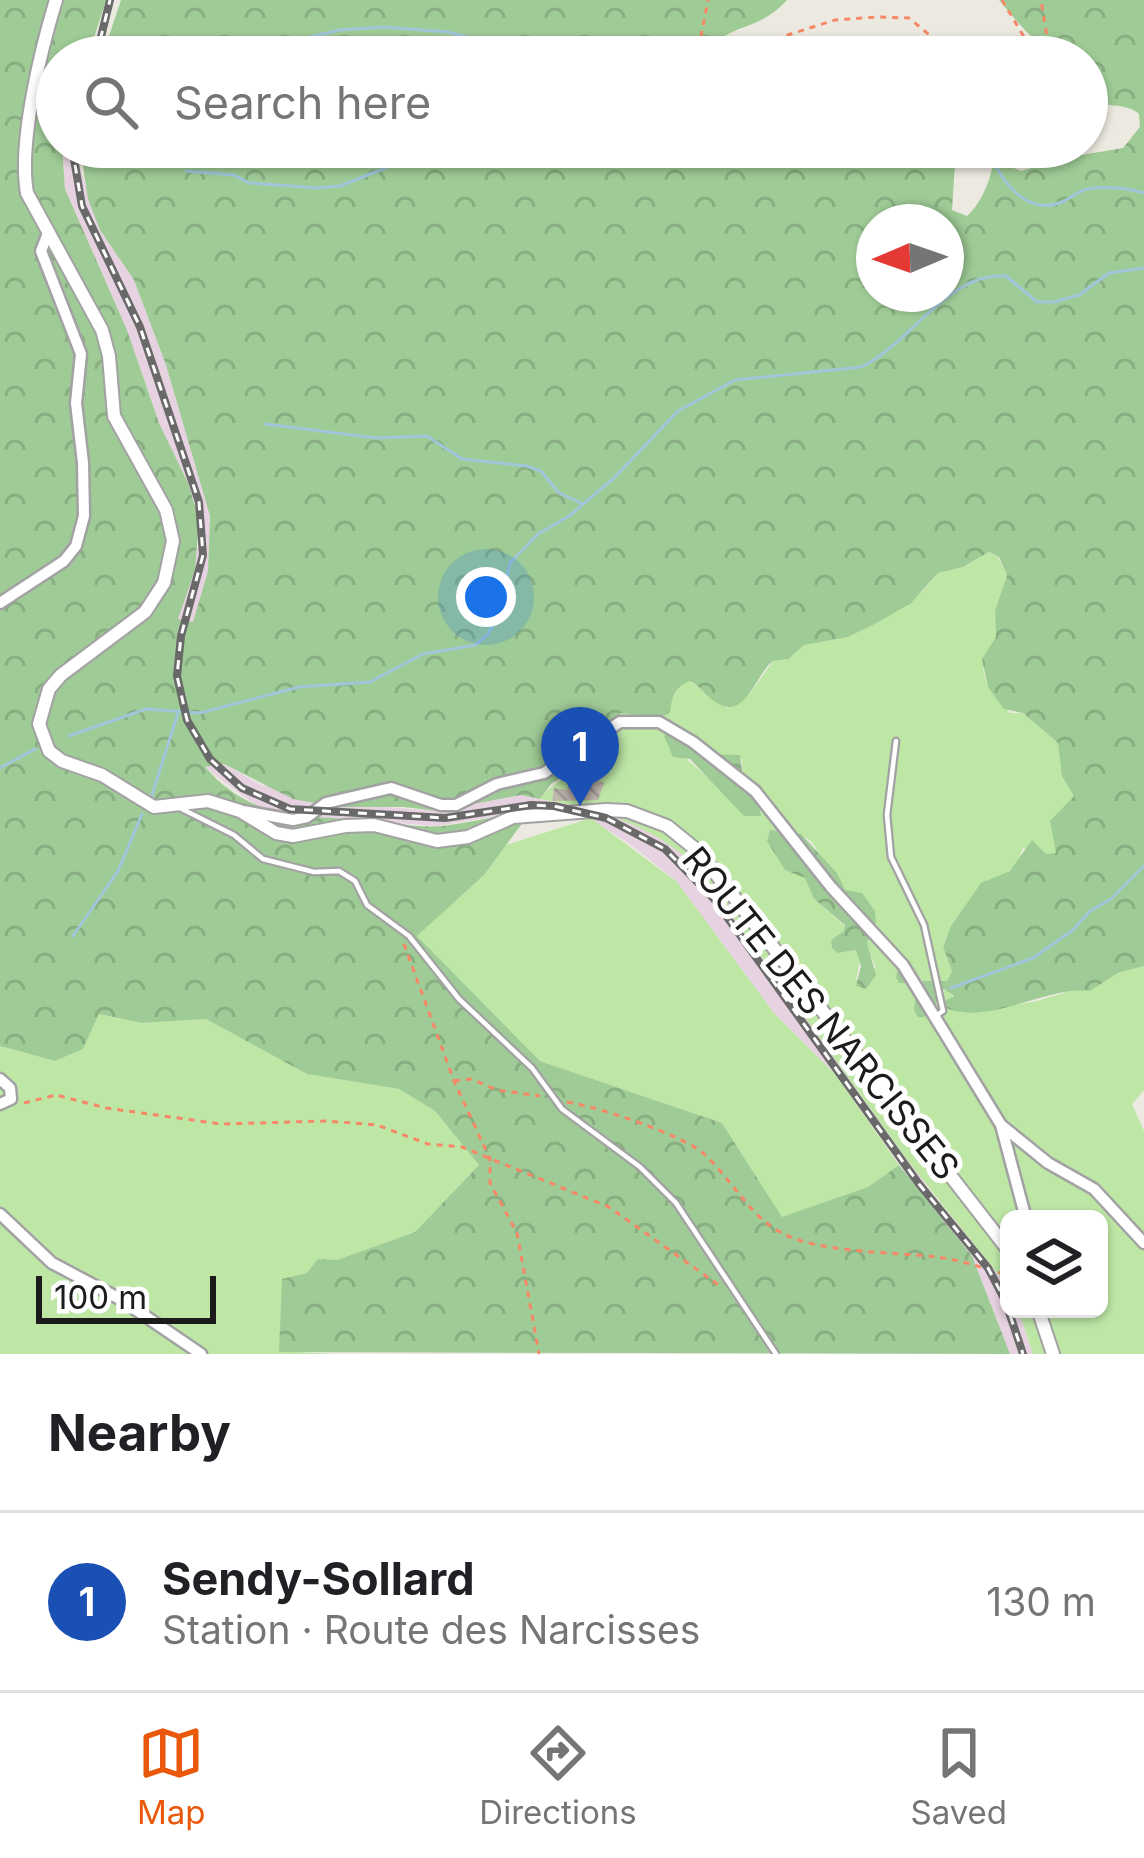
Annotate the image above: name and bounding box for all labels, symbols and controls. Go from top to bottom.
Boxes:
search box [36,36,1108,168]
icon: search [78,69,144,135]
text: Search here [174,75,431,130]
north arrow [856,204,964,312]
your location [456,567,516,627]
pin: 1 [541,707,619,806]
street label: ROUTE DES NARCISSES [673,838,969,1188]
map controls [1000,1210,1108,1318]
button: layers [1000,1210,1108,1318]
scale bar [36,1270,216,1323]
text: 100 m [54,1277,147,1317]
text: Nearby [48,1402,231,1463]
text: Sendy-Sollard [162,1551,475,1606]
text: 1 [79,1578,95,1625]
text: 130 m [986,1578,1096,1625]
text: Station · Route des Narcisses [162,1606,700,1653]
tab: Map [137,1720,205,1832]
tab: Directions [479,1720,637,1832]
tab: Saved [910,1720,1007,1832]

